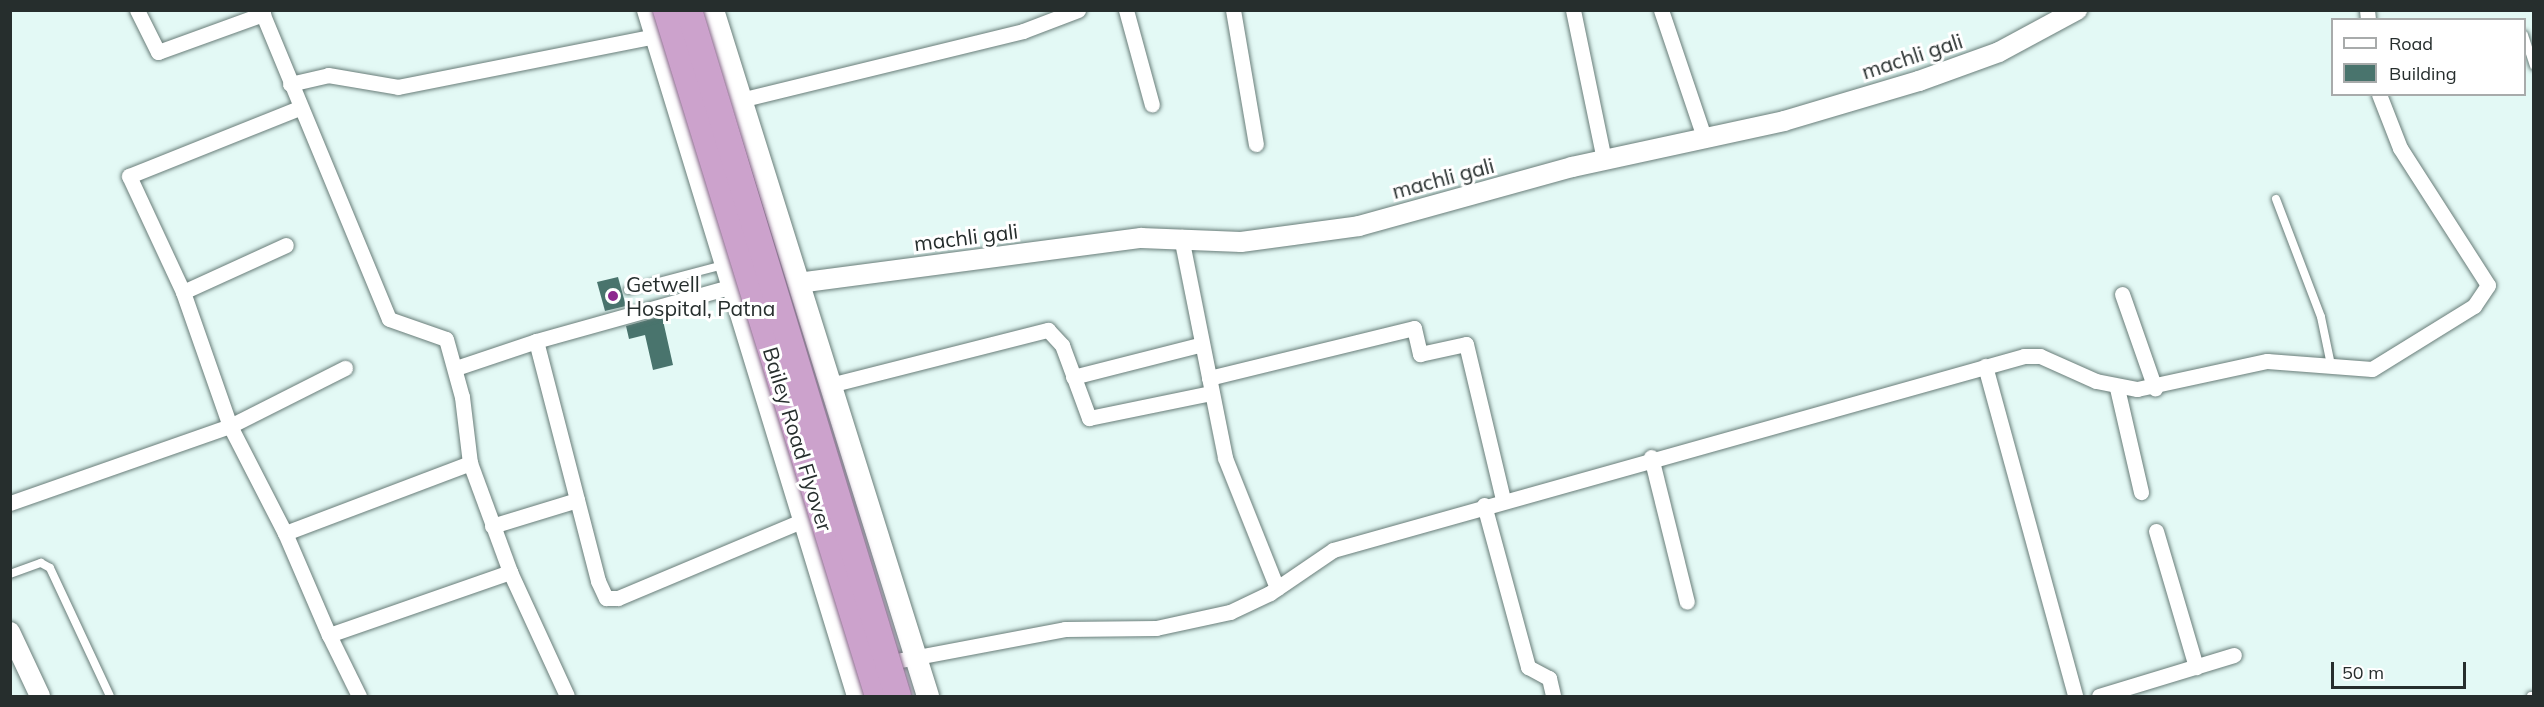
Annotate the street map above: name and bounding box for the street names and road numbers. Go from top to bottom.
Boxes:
street label: machli gali [1858,28,1966,84]
street label: machli gali [1389,152,1497,204]
street label: machli gali [913,218,1019,256]
street label: Bailey Road Flyover [758,344,838,534]

